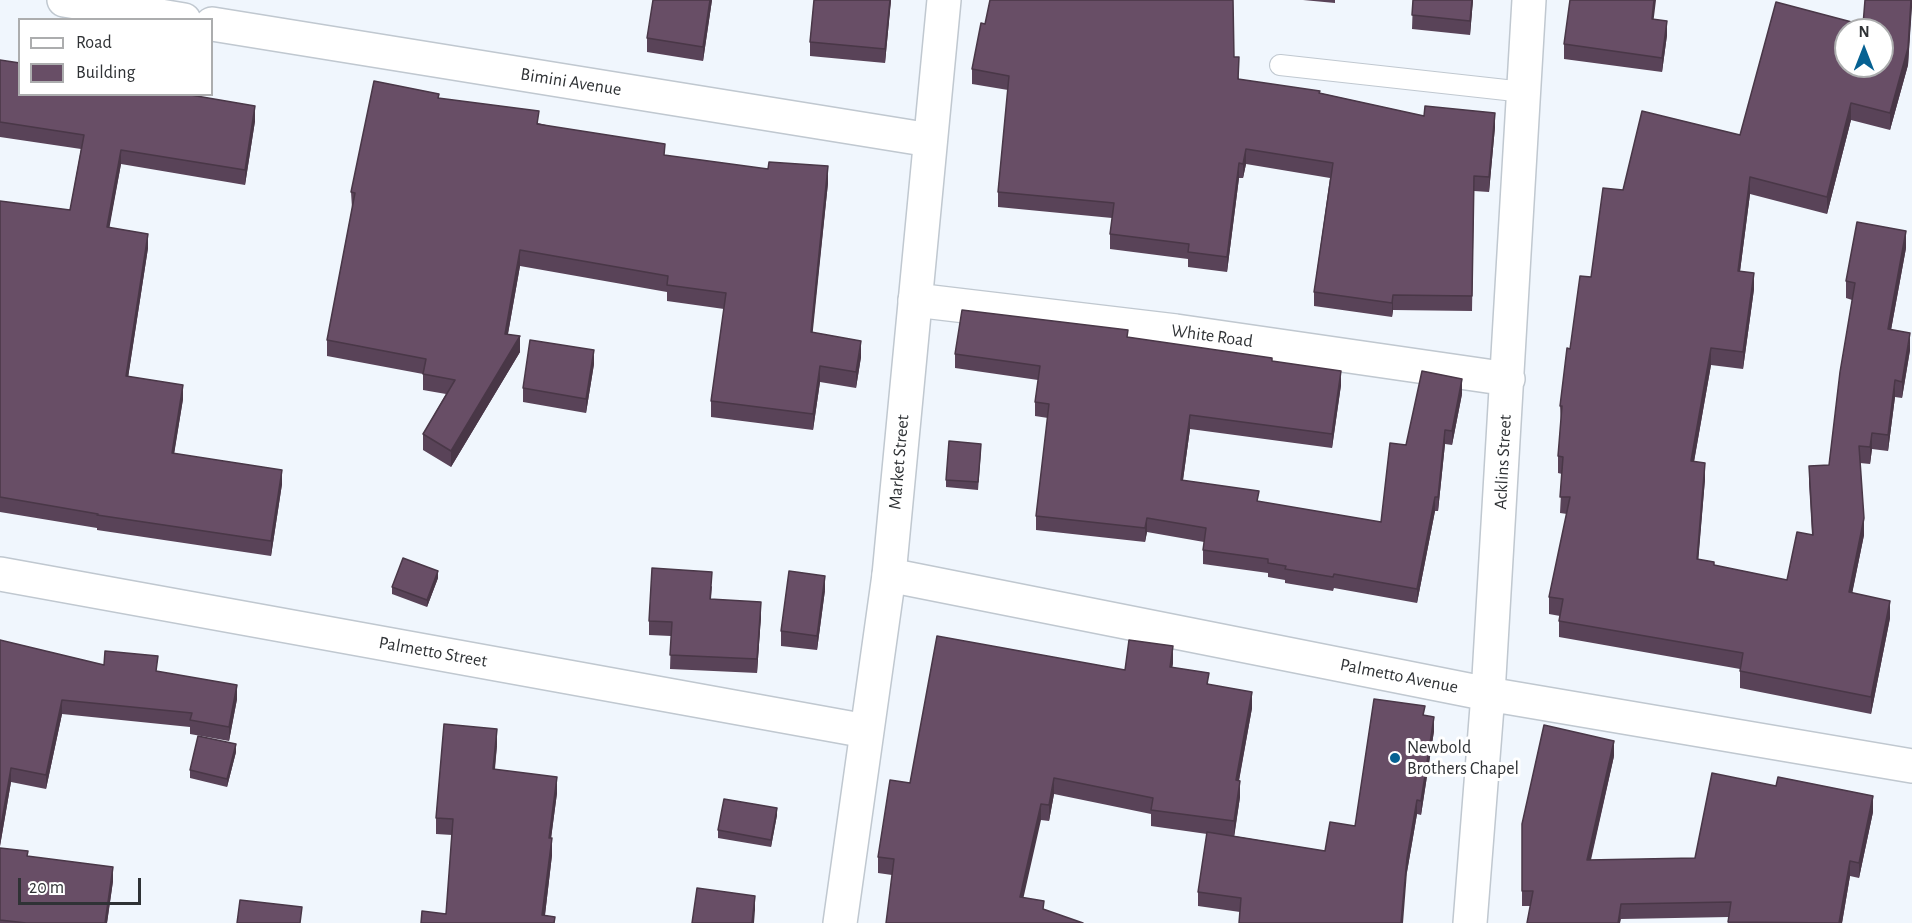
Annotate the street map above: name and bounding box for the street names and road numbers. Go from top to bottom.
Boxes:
street label: Bimini Avenue [519,63,623,101]
street label: White Road [1170,320,1254,352]
street label: Market Street [884,414,914,510]
street label: Acklins Street [1490,414,1516,510]
street label: Palmetto Street [377,632,489,672]
street label: Palmetto Avenue [1338,654,1460,698]

